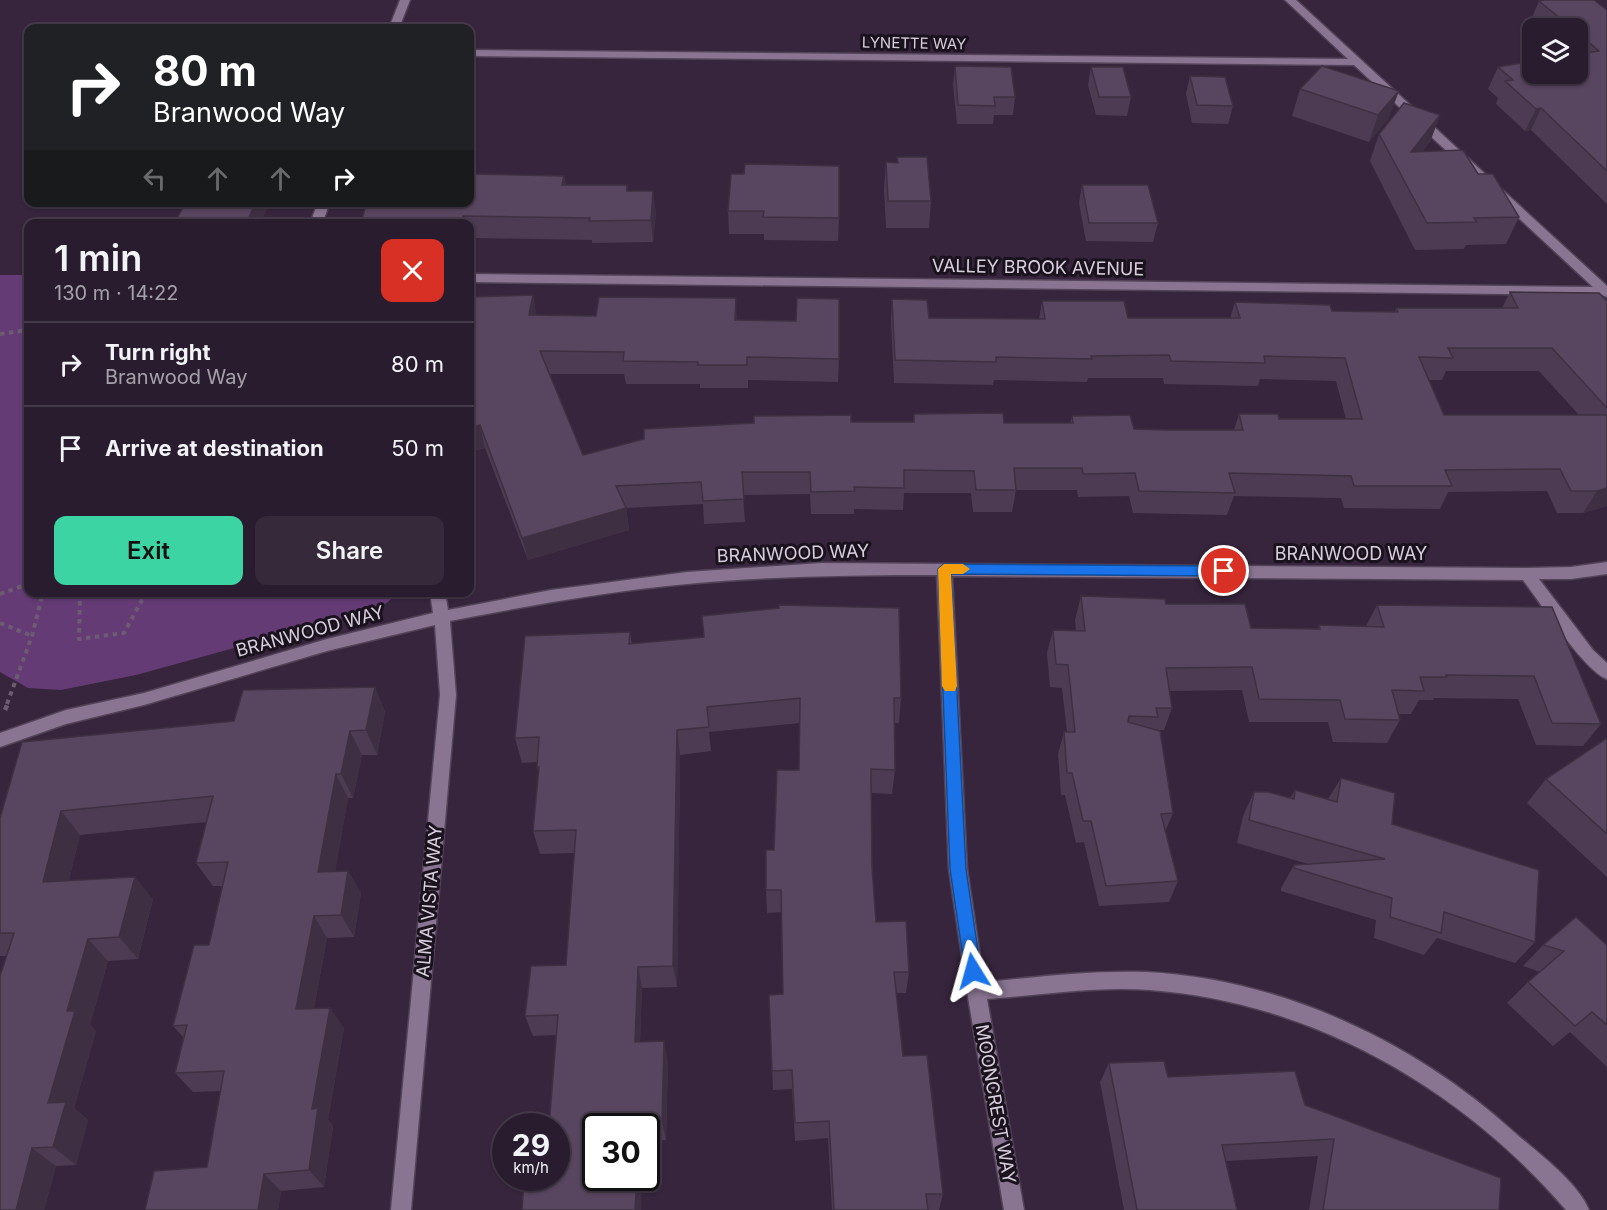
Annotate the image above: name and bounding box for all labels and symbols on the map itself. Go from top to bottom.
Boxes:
street label: LYNETTE WAY [862,33,966,53]
street label: VALLEY BROOK AVENUE [932,255,1144,279]
street label: BRANWOOD WAY [716,540,870,566]
street label: BRANWOOD WAY [1275,543,1427,564]
pin [1198,545,1249,596]
street label: BRANWOOD WAY [234,601,386,661]
street label: ALMA VISTA WAY [412,824,446,978]
position arrow [941,939,1005,1003]
street label: MOONCREST WAY [972,1023,1020,1185]
speed limit sign: 30 [582,1113,660,1191]

